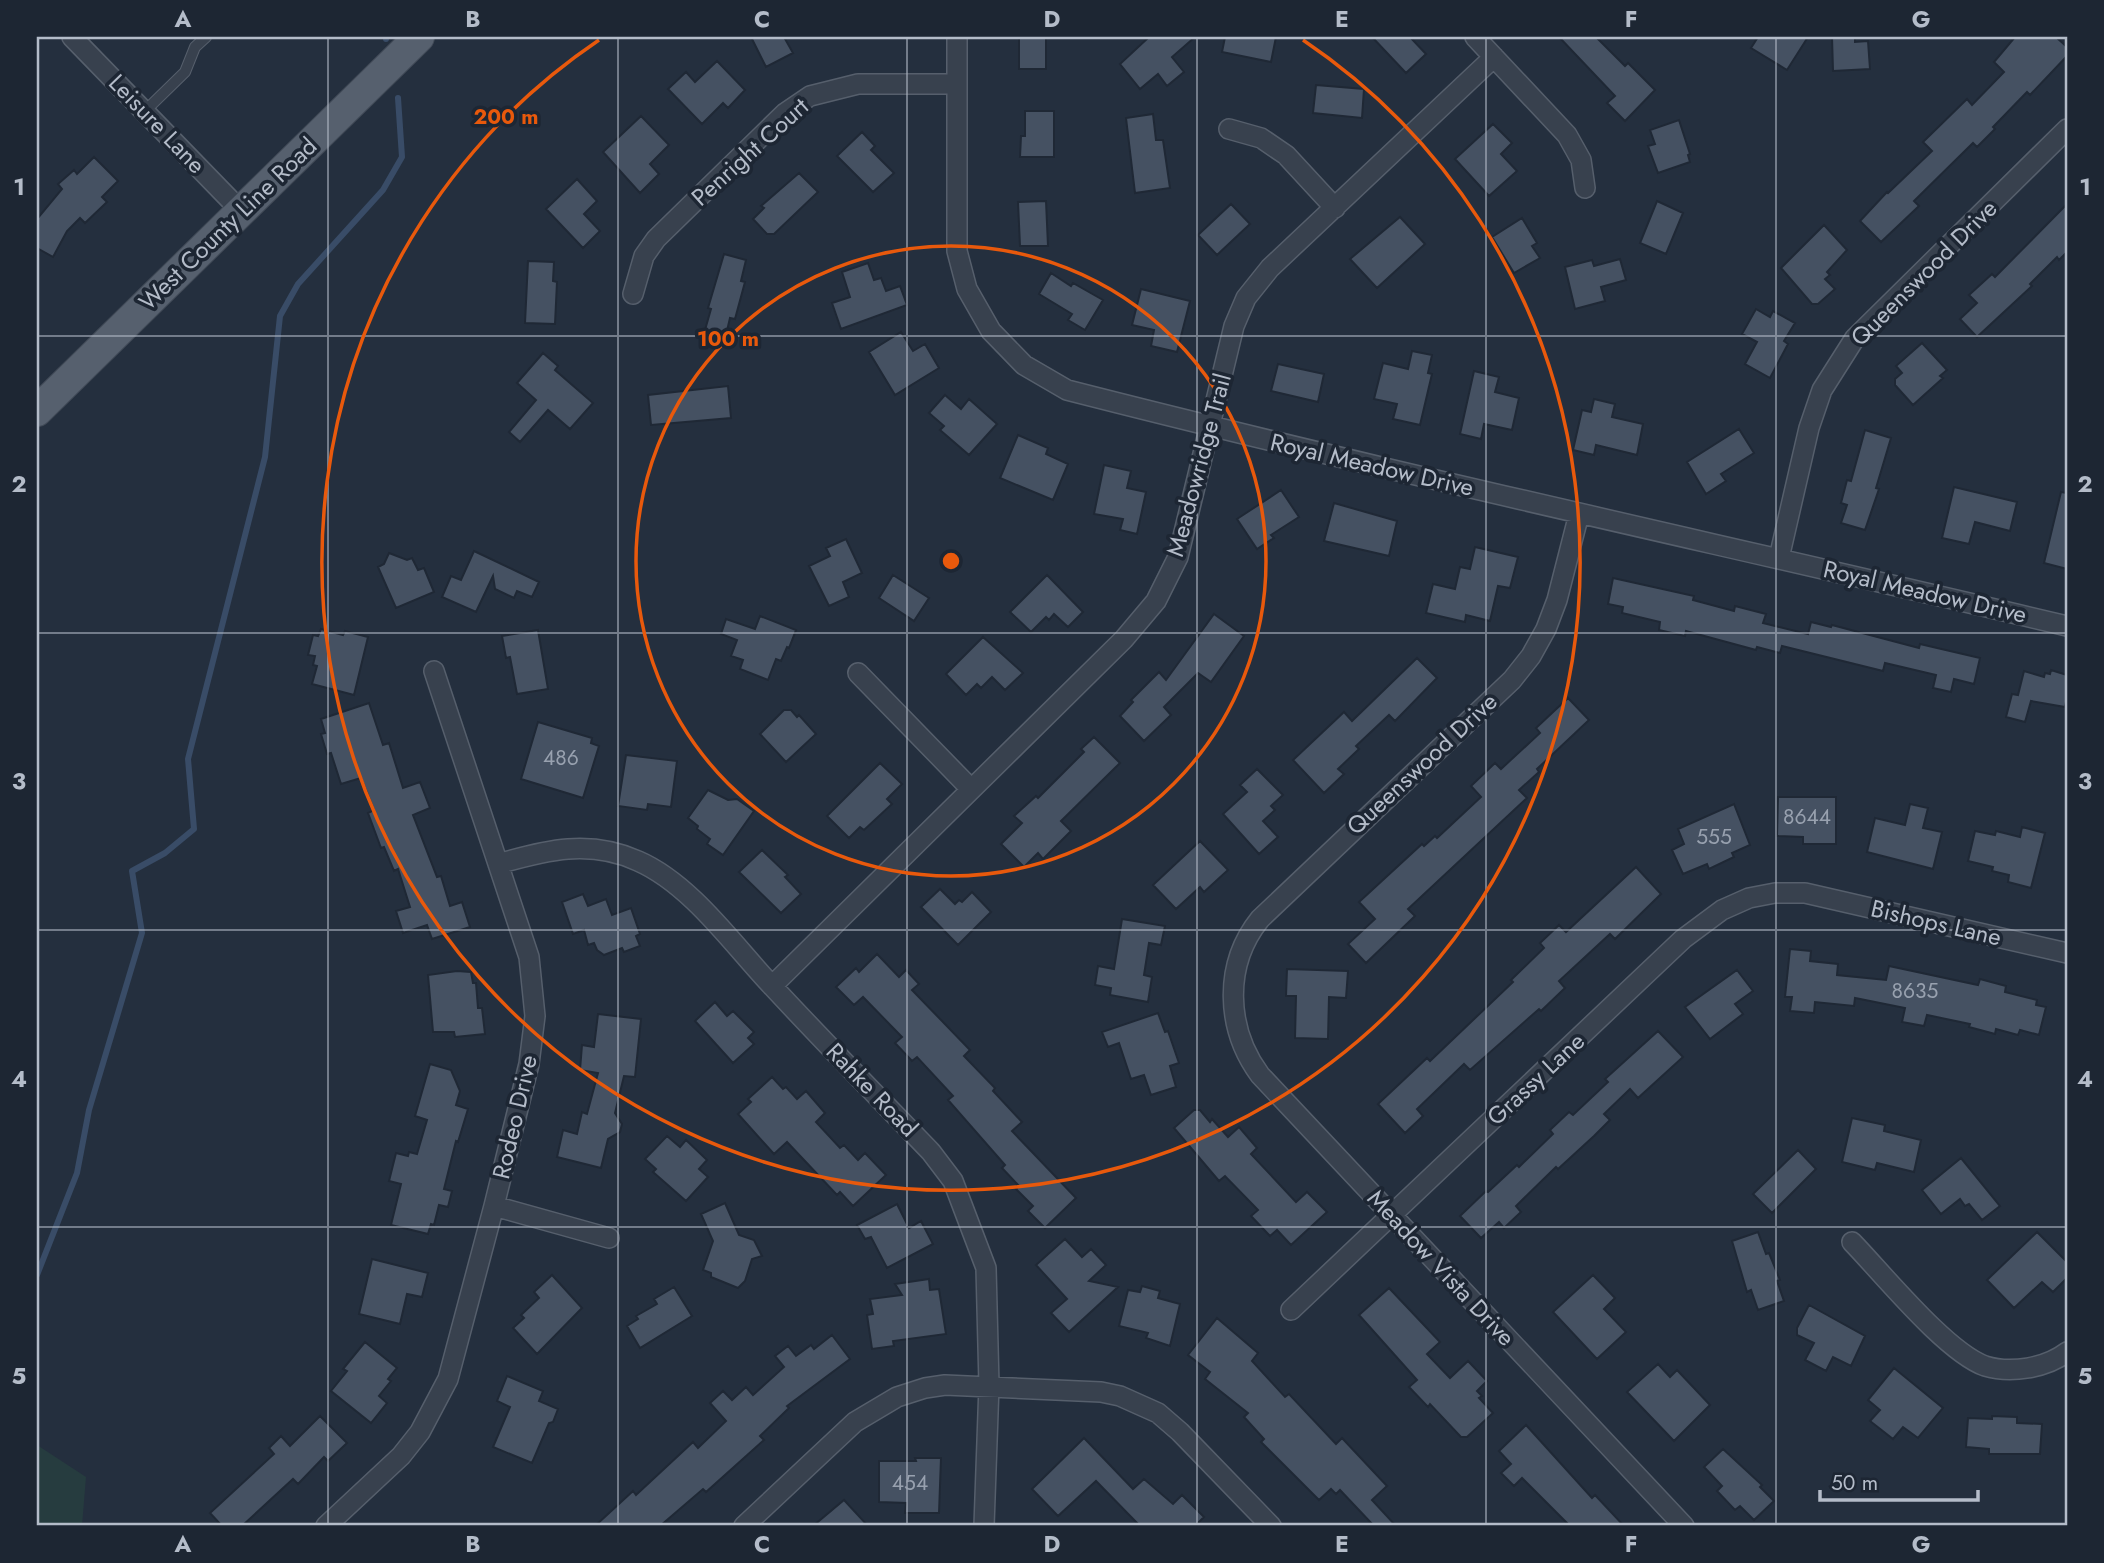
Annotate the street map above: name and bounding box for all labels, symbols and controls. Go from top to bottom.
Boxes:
text: A [174,2,192,36]
text: B [465,2,481,36]
text: C [754,2,770,36]
text: D [1044,2,1061,36]
text: E [1335,2,1349,36]
text: F [1625,2,1637,36]
text: G [1912,2,1930,36]
street label: Leisure Lane [101,66,214,181]
street label: Penright Court [683,89,816,214]
text: 200 m [473,102,539,132]
street label: West County Line Road [131,129,325,318]
text: 1 [13,170,25,204]
text: 1 [2079,170,2091,204]
street label: Queenswood Drive [1842,191,2005,354]
text: 100 m [697,324,759,354]
street label: Meadowridge Trail [1157,369,1240,560]
street label: Royal Meadow Drive [1267,424,1477,505]
text: 2 [11,467,27,501]
text: 2 [2077,467,2093,501]
centre of rings [939,549,963,573]
street label: Royal Meadow Drive [1820,551,2030,632]
street label: Queenswood Drive [1338,684,1505,843]
house number: 486 [543,743,579,773]
text: 3 [12,764,26,798]
text: 3 [2078,764,2092,798]
house number: 8644 [1783,802,1831,832]
house number: 555 [1696,822,1732,852]
street label: Bishops Lane [1867,891,2005,955]
house number: 8635 [1892,976,1938,1006]
street label: Grassy Lane [1479,1024,1592,1133]
street label: Rahke Road [818,1035,926,1145]
street label: Rodeo Drive [483,1051,546,1182]
text: 4 [11,1062,27,1096]
text: 4 [2077,1062,2093,1096]
street label: Meadow Vista Drive [1359,1182,1523,1354]
text: 5 [12,1359,26,1393]
text: 5 [2078,1359,2092,1393]
scale bar [1820,1458,1978,1502]
house number: 454 [892,1468,928,1498]
text: 50 m [1831,1468,1878,1498]
text: A [174,1527,192,1561]
text: B [465,1527,481,1561]
text: C [754,1527,770,1561]
text: D [1044,1527,1061,1561]
text: E [1335,1527,1349,1561]
text: F [1625,1527,1637,1561]
text: G [1912,1527,1930,1561]

